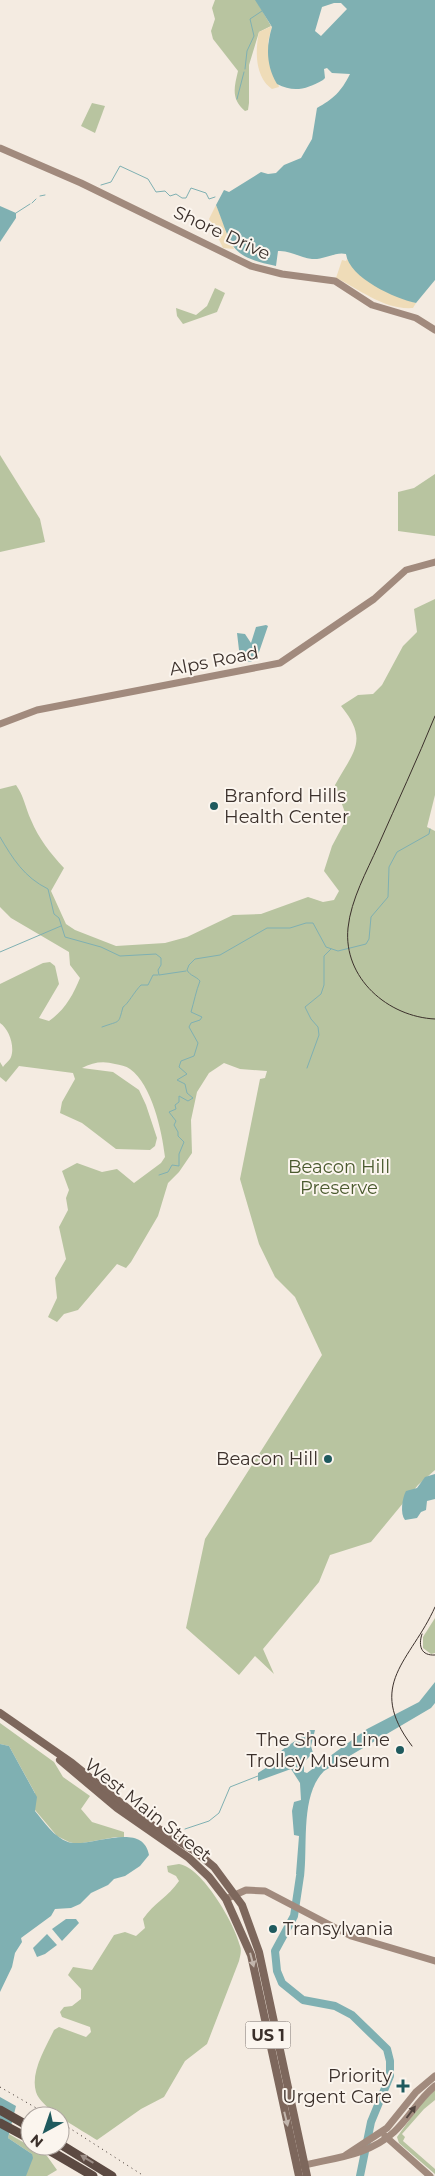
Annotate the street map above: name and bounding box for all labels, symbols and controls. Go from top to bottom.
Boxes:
street label: Shore Drive [170,201,274,265]
street label: Alps Road [167,642,261,680]
place label: Branford Hills Health Center [224,785,349,828]
marker: Branford Hills Health Center [208,800,220,812]
park label: Beacon Hill Preserve [288,1156,390,1199]
place label: Beacon Hill [216,1448,318,1470]
marker: Beacon Hill [322,1453,334,1465]
place label: The Shore Line Trolley Museum [247,1729,390,1772]
marker: The Shore Line Trolley Museum [394,1744,406,1756]
street label: West Main Street [80,1754,216,1866]
place label: Transylvania [283,1918,393,1940]
marker: Transylvania [267,1923,279,1935]
one-way arrow [248,1952,256,1967]
road number: US 1 [246,2022,290,2048]
place label: Priority Urgent Care [282,2065,392,2108]
marker: Priority Urgent Care [396,2079,410,2093]
north arrow [20,2106,70,2156]
one-way arrow [405,2106,416,2119]
one-way arrow [282,2111,290,2126]
text: N [27,2130,47,2151]
one-way arrow [80,2155,93,2164]

